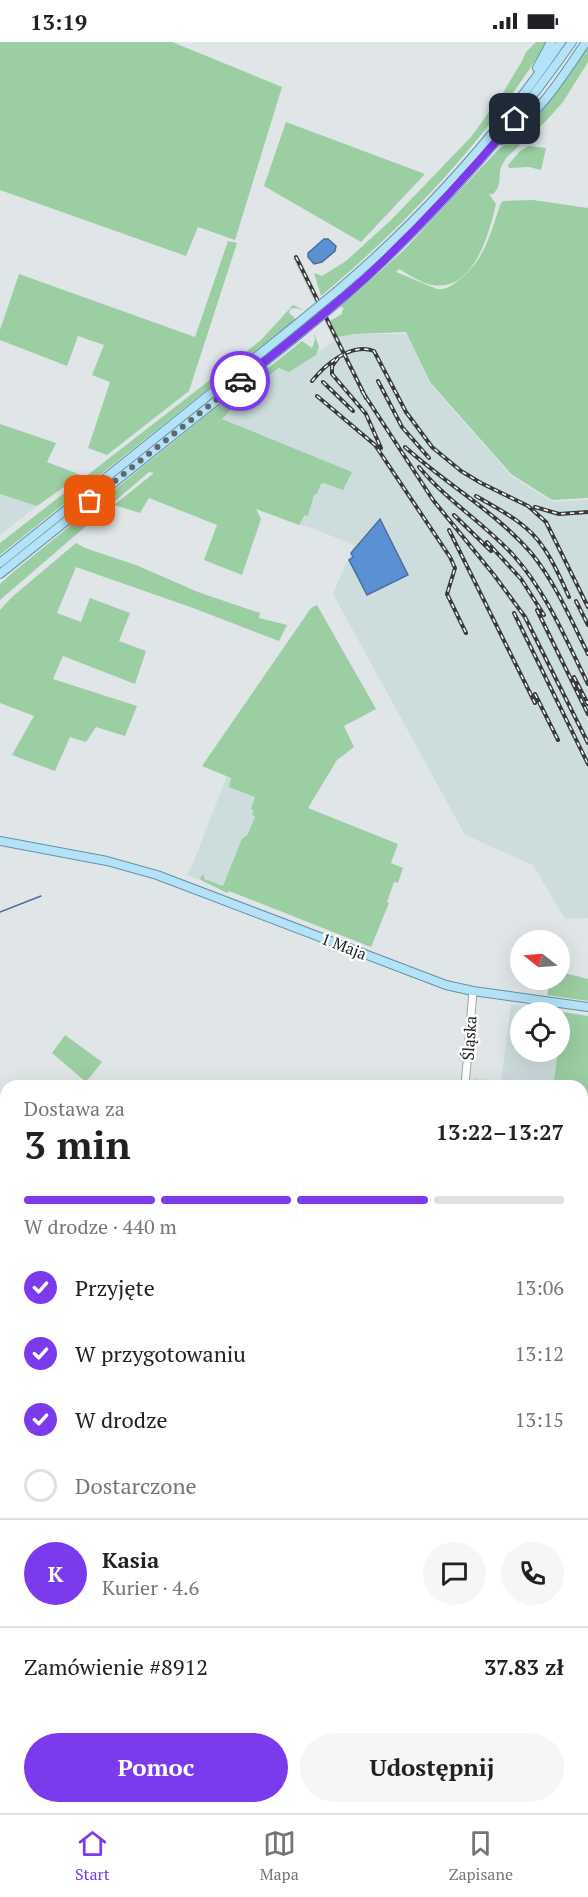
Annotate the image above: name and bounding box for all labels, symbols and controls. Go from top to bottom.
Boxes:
text: 13:19 [30,7,87,36]
pin [489,93,540,144]
icon: home [498,102,531,135]
courier [210,351,270,411]
icon: car [224,365,257,398]
pin [64,475,115,526]
icon: bag [73,484,106,517]
street label: 1 Maja [318,927,370,965]
north arrow [510,930,570,990]
map controls [510,930,570,1062]
button: locate [510,1002,570,1062]
street label: Śląska [456,1015,482,1061]
text: Dostawa za [24,1095,125,1122]
text: 13:22–13:27 [436,1117,564,1146]
text: 3 min [24,1118,131,1170]
text: W drodze · 440 m [24,1213,177,1240]
icon: check [24,1271,57,1304]
text: Przyjęte [75,1273,155,1302]
text: 13:06 [515,1274,564,1301]
icon: check [24,1337,57,1370]
text: W przygotowaniu [75,1339,246,1368]
text: 13:12 [515,1340,564,1367]
icon: check [24,1403,57,1436]
text: W drodze [75,1405,167,1434]
text: 13:15 [515,1406,564,1433]
text: Dostarczone [75,1471,197,1500]
button: chat [423,1542,486,1605]
button: phone [501,1542,564,1605]
text: Kasia [102,1545,159,1574]
text: K [48,1559,63,1588]
text: Kurier · 4.6 [102,1574,199,1601]
text: Zamówienie #8912 [24,1652,208,1681]
text: 37.83 zł [484,1652,564,1681]
button: Pomoc [24,1733,288,1802]
button: Udostępnij [300,1733,564,1802]
tab: Start [75,1827,110,1885]
tab: Mapa [260,1827,299,1885]
tab: Zapisane [449,1827,513,1885]

